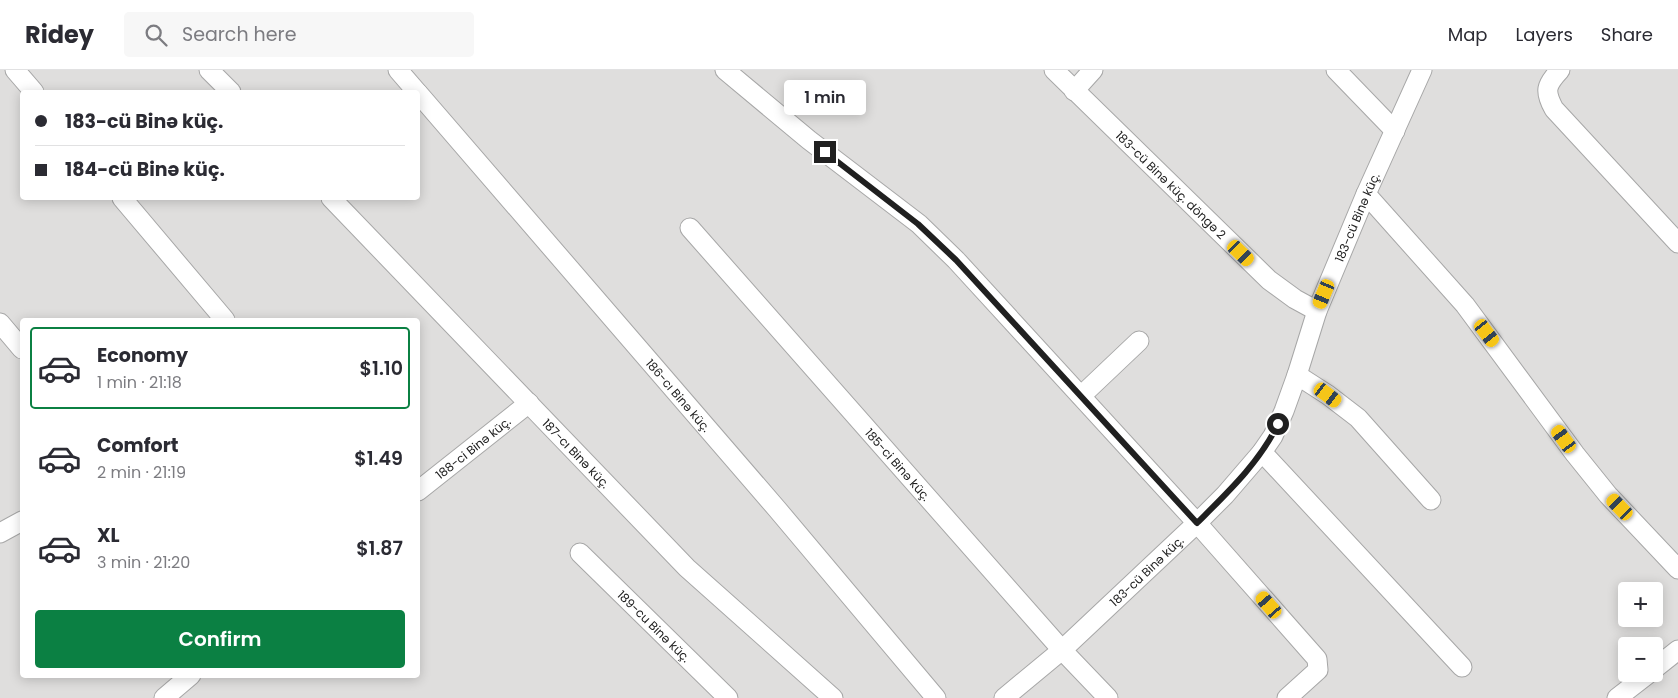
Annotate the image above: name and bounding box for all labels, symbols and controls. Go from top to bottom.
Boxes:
search box [124,12,474,57]
text: Ridey [25,18,94,51]
icon: search [142,21,170,49]
text: Search here [182,21,296,48]
text: Map [1448,22,1488,47]
text: Layers [1516,22,1573,47]
text: Share [1601,22,1653,47]
callout: 1 min [784,79,866,114]
text: 1 min [804,86,846,109]
text: 183-cü Binə küç. [65,108,223,135]
street label: 183-cü Binə küç. döngə 2 [1112,127,1230,242]
route end [814,141,836,163]
text: 184-cü Binə küç. [65,156,225,183]
street label: 183-cü Binə küç. [1330,170,1383,264]
car [1225,237,1257,269]
car [1311,277,1336,311]
car [1471,317,1502,349]
text: Economy [97,342,188,369]
icon: car [37,346,82,391]
text: $1.10 [360,355,403,382]
street label: 186-cı Binə küç. [642,355,715,435]
text: 1 min · 21:18 [97,371,182,394]
car [1311,380,1344,410]
street label: 188-ci Binə küç. [432,412,514,483]
route start [1267,413,1289,435]
street label: 187-cı Binə küç. [539,415,614,492]
car [1549,422,1578,456]
street label: 185-ci Binə küç. [862,424,935,504]
text: Comfort [97,432,179,459]
icon: car [37,436,82,481]
text: $1.49 [354,445,403,472]
text: 2 min · 21:19 [97,461,186,484]
car [1604,491,1635,523]
text: XL [97,522,120,549]
icon: car [37,526,82,571]
street label: 183-cü Binə küç. [1106,532,1187,610]
text: $1.87 [356,535,403,562]
text: 3 min · 21:20 [97,551,190,574]
map controls [1618,582,1663,682]
button: + [1618,582,1663,627]
street label: 189-cu Binə küç. [614,586,695,666]
car [1253,589,1284,621]
button: Confirm [35,610,405,668]
button: − [1618,637,1663,682]

